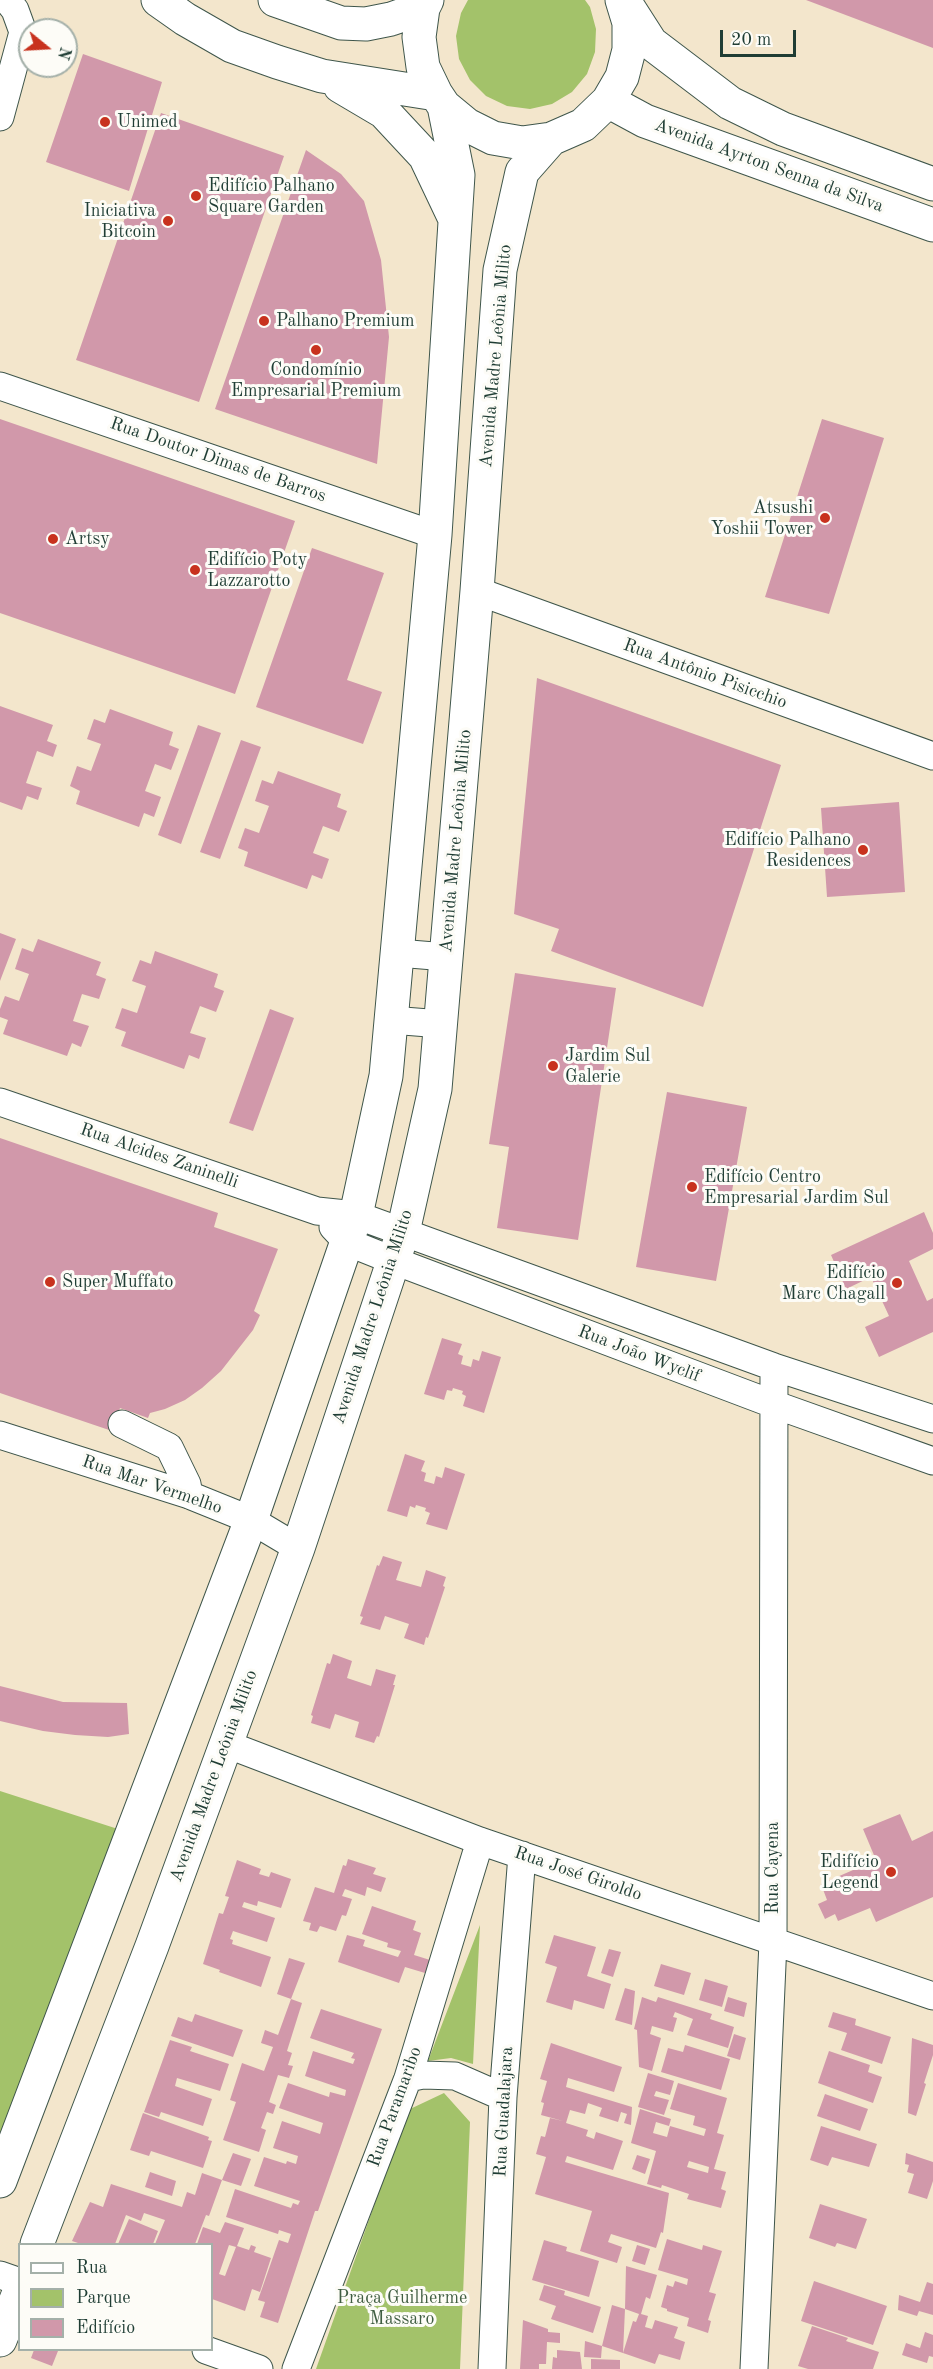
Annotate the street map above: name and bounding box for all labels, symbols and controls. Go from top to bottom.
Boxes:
north arrow [18,18,78,78]
scale bar [723,18,800,56]
text: 20 m [731,31,771,49]
text: N [54,45,73,61]
place label: Unimed [117,111,178,133]
street label: Avenida Ayrton Senna da Silva [652,114,886,218]
marker: Unimed [98,115,112,129]
place label: Edifício Palhano Square Garden [208,175,335,218]
marker: Edifício Palhano Square Garden [189,189,203,203]
place label: Iniciativa Bitcoin [84,200,156,242]
marker: Iniciativa Bitcoin [161,214,175,228]
street label: Avenida Madre Leônia Milito [475,243,517,469]
place label: Palhano Premium [276,310,415,332]
marker: Palhano Premium [257,314,271,328]
marker: Condomínio Empresarial Premium [309,343,323,357]
place label: Condomínio Empresarial Premium [231,359,401,401]
street label: Rua Doutor Dimas de Barros [107,413,329,507]
place label: Atsushi Yoshii Tower [711,497,813,540]
marker: Atsushi Yoshii Tower [818,511,832,525]
place label: Artsy [65,528,110,550]
marker: Artsy [46,532,60,546]
place label: Edifício Poty Lazzarotto [207,549,307,592]
marker: Edifício Poty Lazzarotto [188,563,202,577]
street label: Rua Antônio Pisicchio [620,634,790,714]
street label: Avenida Madre Leônia Milito [435,728,477,954]
place label: Edifício Palhano Residences [724,829,851,872]
marker: Edifício Palhano Residences [856,843,870,857]
place label: Jardim Sul Galerie [565,1045,650,1088]
marker: Jardim Sul Galerie [546,1059,560,1073]
street label: Rua Alcides Zaninelli [77,1119,241,1193]
place label: Edifício Centro Empresarial Jardim Sul [704,1166,889,1208]
marker: Edifício Centro Empresarial Jardim Sul [685,1180,699,1194]
street label: Avenida Madre Leônia Milito [328,1207,418,1427]
place label: Edifício Marc Chagall [782,1262,885,1304]
place label: Super Muffato [62,1271,173,1293]
marker: Super Muffato [43,1275,57,1289]
marker: Edifício Marc Chagall [890,1276,904,1290]
street label: Rua João Wyclif [575,1321,703,1387]
street label: Rua Mar Vermelho [79,1451,225,1519]
street label: Avenida Madre Leônia Milito [166,1667,262,1885]
street label: Rua Cayena [762,1822,784,1914]
street label: Rua José Giroldo [511,1842,645,1906]
place label: Edifício Legend [820,1851,879,1894]
marker: Edifício Legend [884,1865,898,1879]
street label: Rua Paramaribo [363,2044,427,2170]
street label: Rua Guadalajara [490,2046,518,2178]
legend [18,2243,213,2351]
text: Rua [76,2259,107,2277]
park label: Praça Guilherme Massaro [337,2287,467,2330]
text: Parque [76,2289,131,2307]
text: Edifício [76,2319,135,2337]

